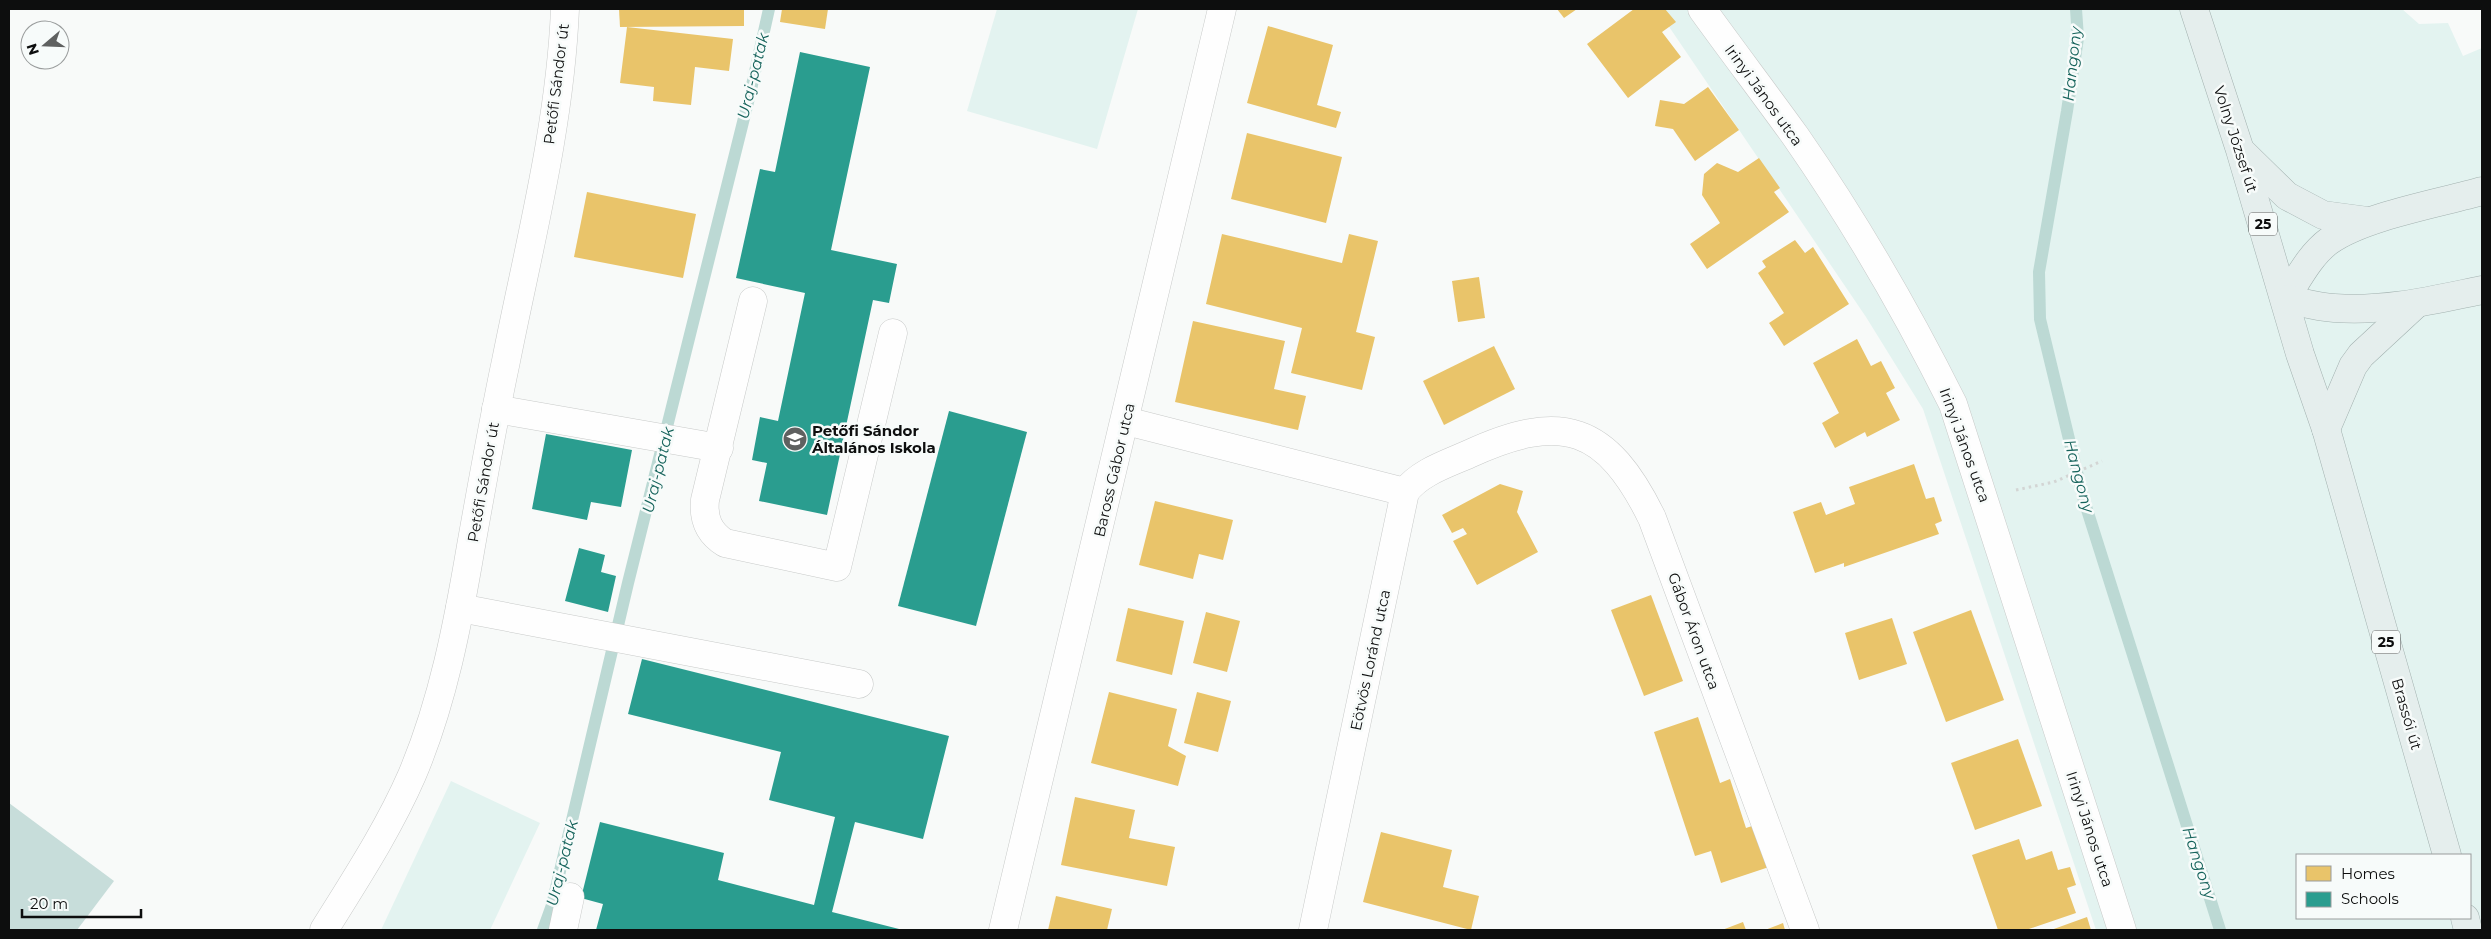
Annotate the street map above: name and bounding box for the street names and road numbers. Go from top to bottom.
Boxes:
street label: Petőfi Sándor út [539,22,573,146]
street label: Irinyi János utca [1721,41,1807,149]
street label: Volny József út [2210,83,2262,195]
road number: 25 [2249,212,2277,235]
street label: Irinyi János utca [1935,385,1995,505]
street label: Baross Gábor utca [1089,401,1139,539]
street label: Petőfi Sándor út [463,420,503,544]
street label: Gábor Áron utca [1664,570,1724,692]
street label: Eötvös Loránd utca [1346,588,1394,732]
road number: 25 [2372,630,2400,654]
street label: Brassói út [2388,676,2426,752]
street label: Irinyi János utca [2062,769,2118,889]

